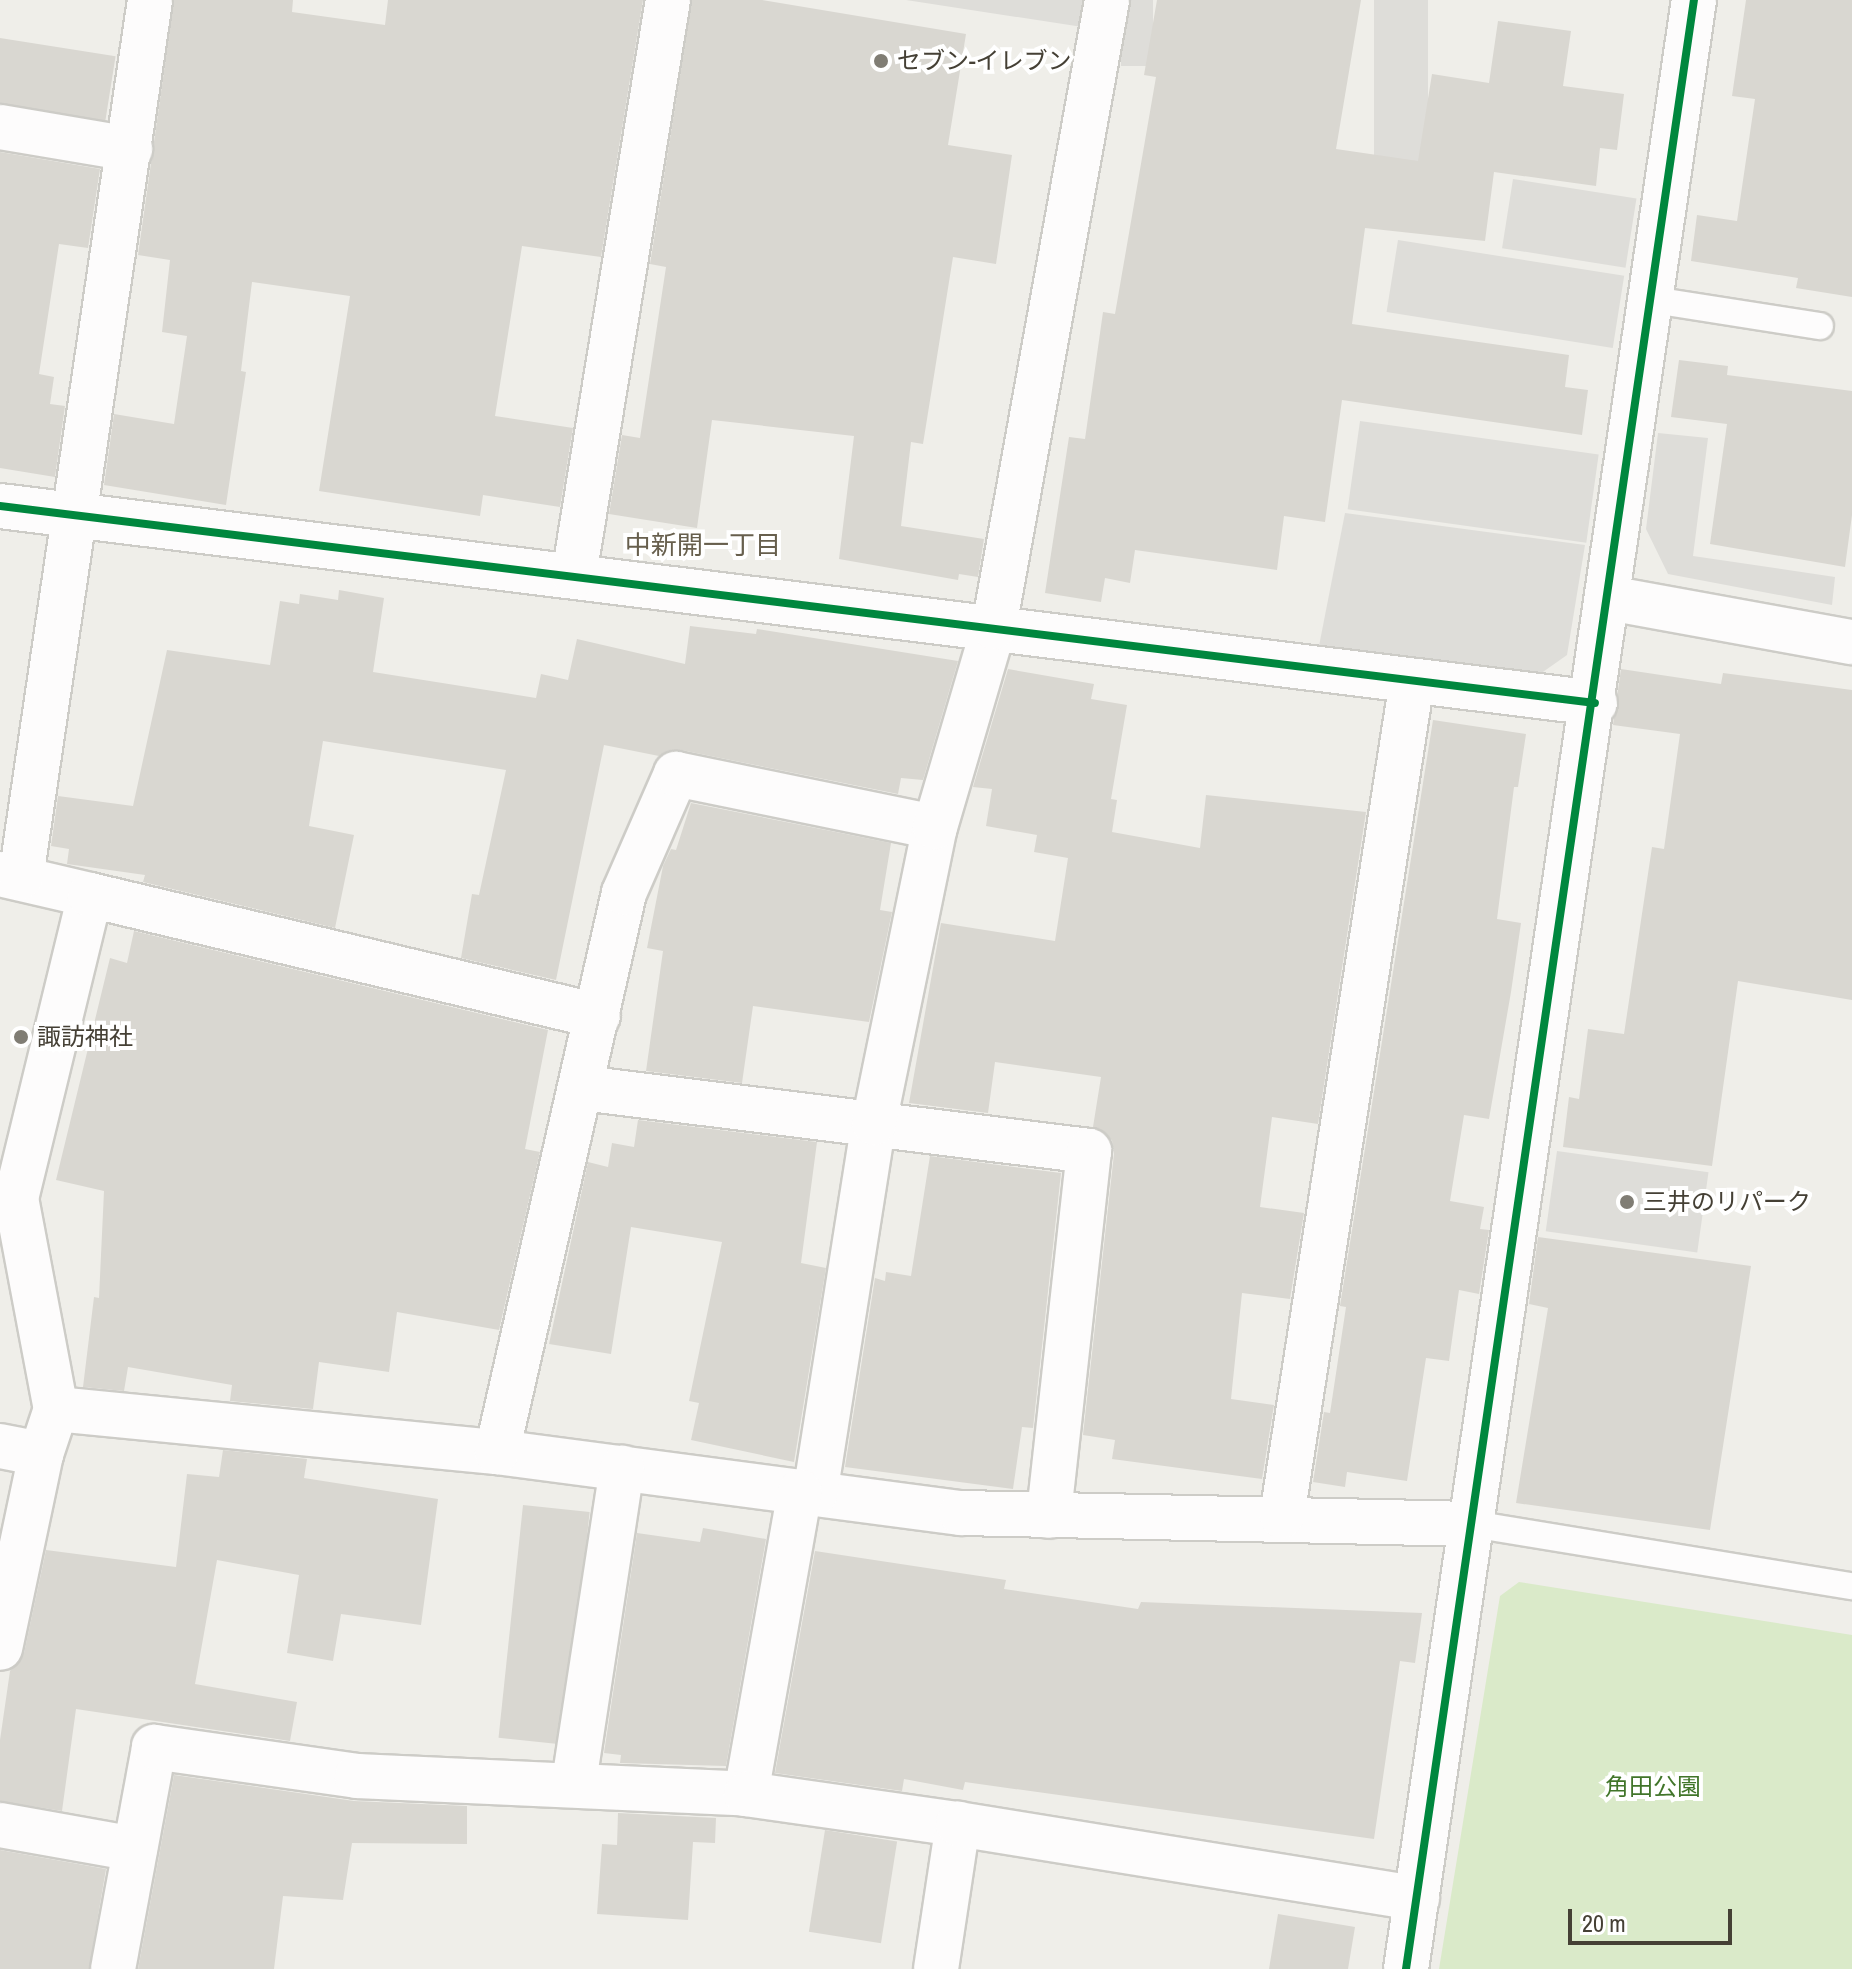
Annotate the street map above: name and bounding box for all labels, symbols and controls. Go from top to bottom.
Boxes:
place label: セブン-イレブン [897,47,1072,75]
marker: セブン-イレブン [872,52,890,70]
district label: 中新開一丁目 [625,529,781,561]
place label: 諏訪神社 [37,1023,133,1051]
marker: 諏訪神社 [12,1028,30,1046]
place label: 三井のリパーク [1643,1188,1811,1216]
marker: 三井のリパーク [1618,1193,1636,1211]
park label: 角田公園 [1605,1773,1701,1801]
scale bar [1572,1893,1736,1943]
text: 20 m [1582,1907,1626,1939]

